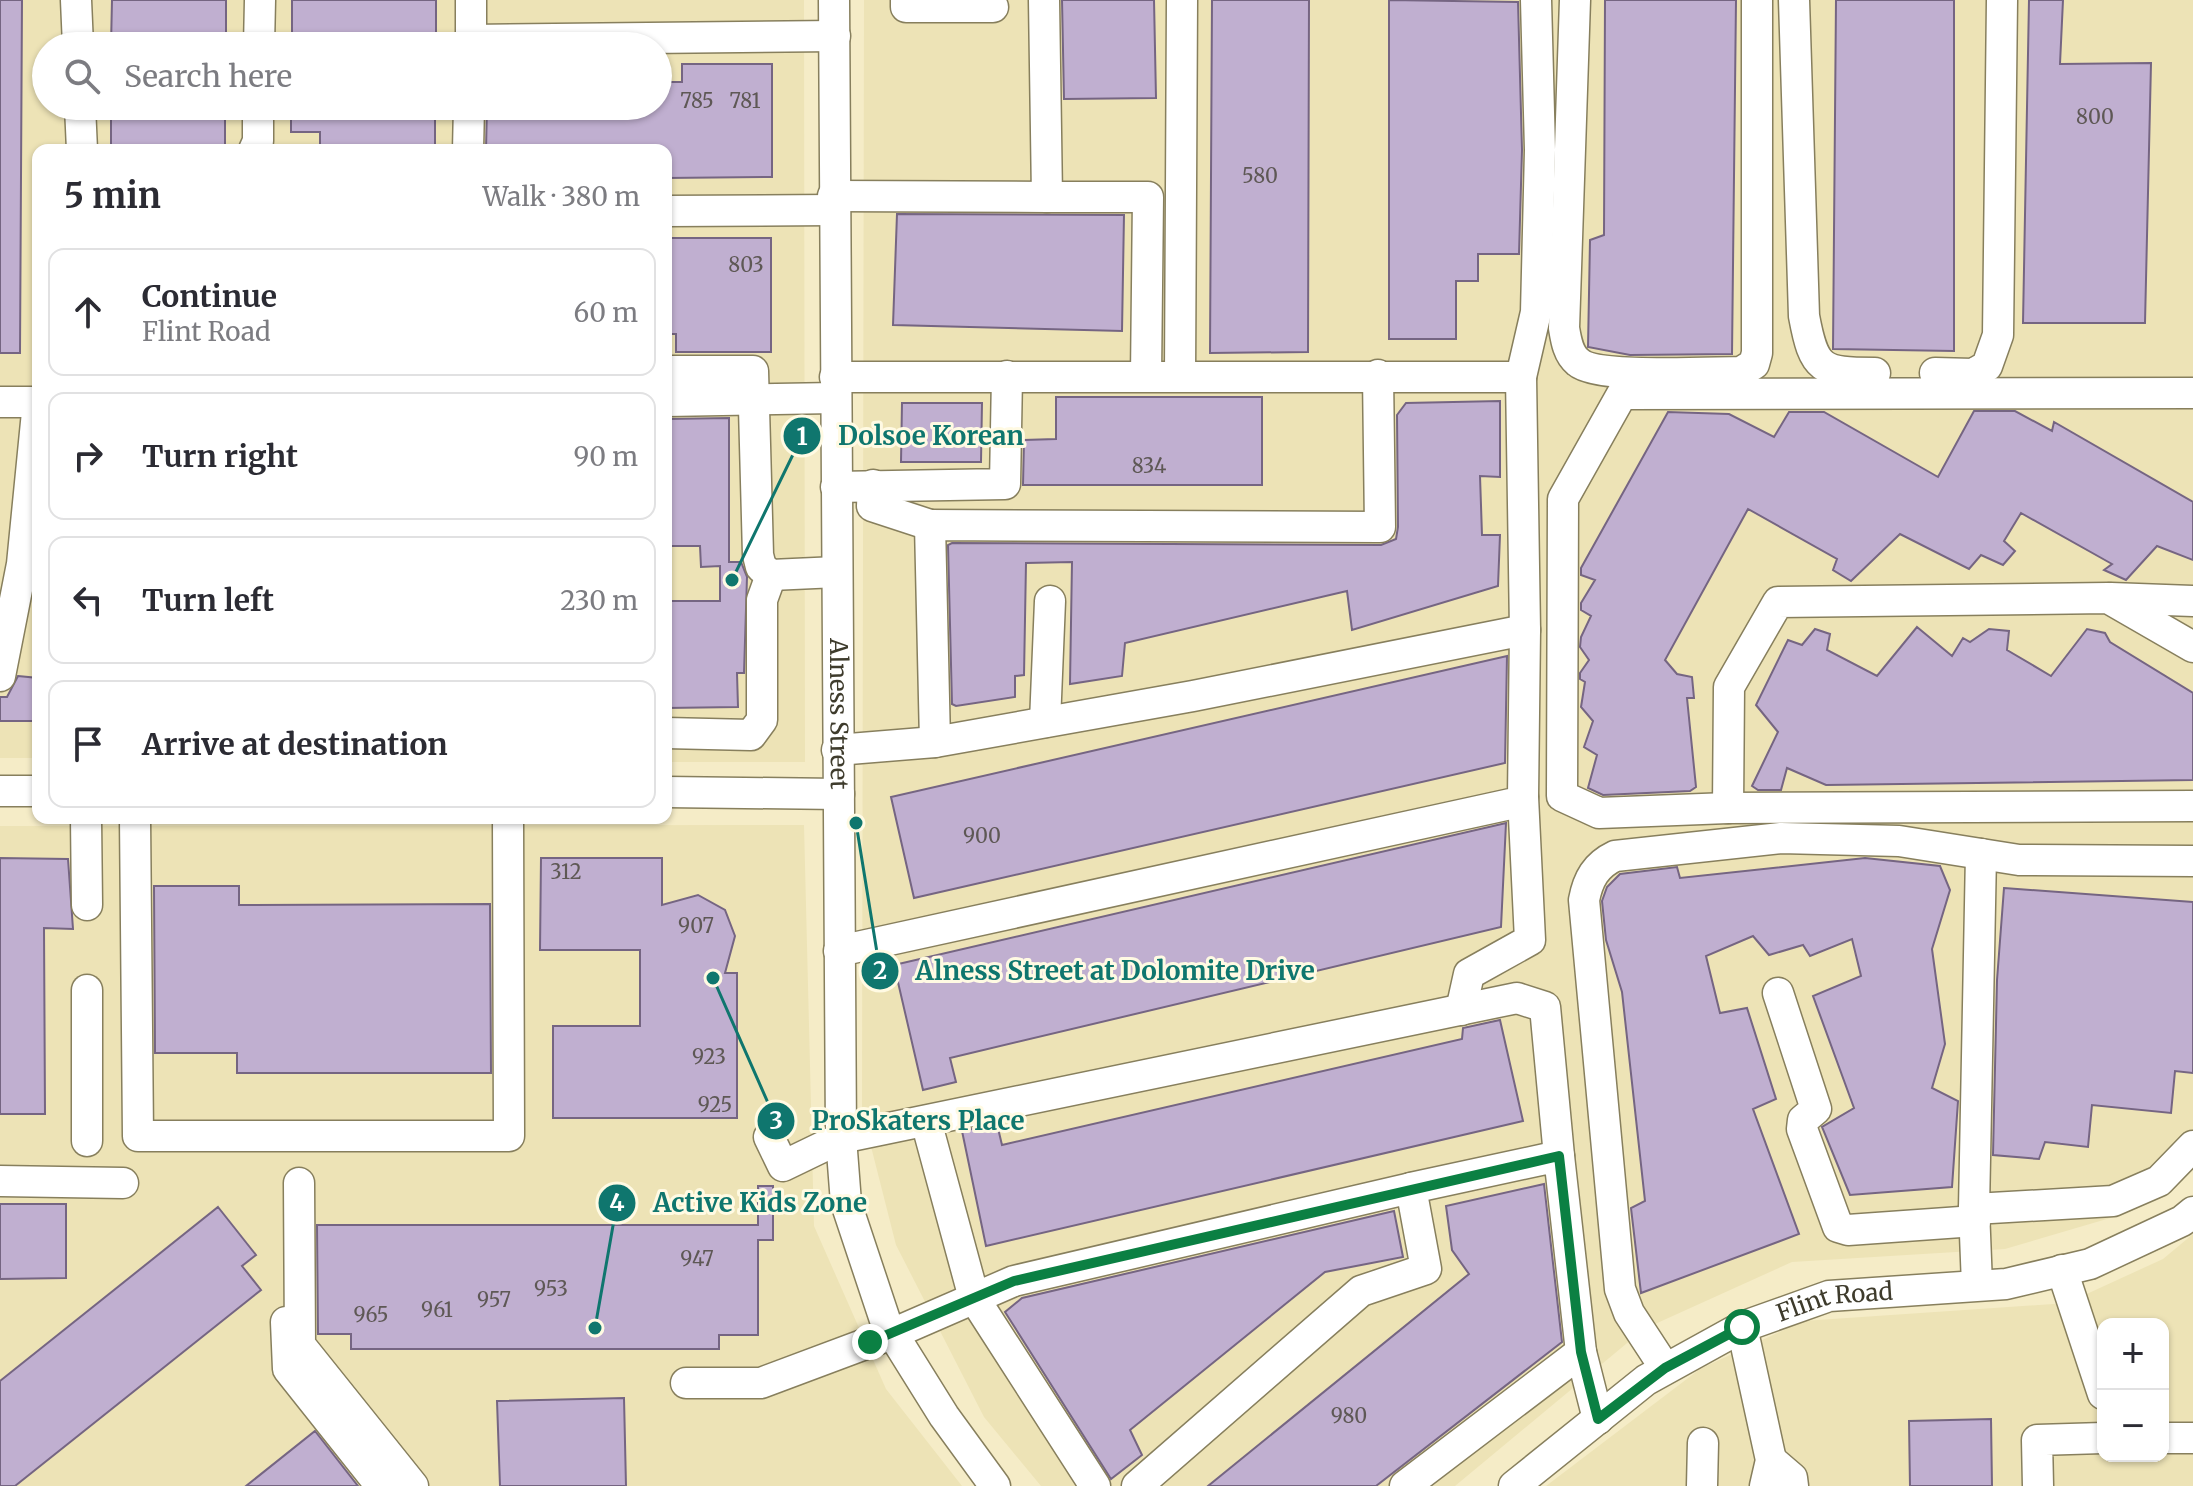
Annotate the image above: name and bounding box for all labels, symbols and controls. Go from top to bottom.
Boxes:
search box [32,32,672,120]
icon: search [60,54,104,98]
text: Search here [124,57,292,95]
house number: 785 [680,88,714,113]
house number: 781 [729,88,761,113]
house number: 800 [2076,104,2114,129]
house number: 580 [1242,163,1278,188]
text: 5 min [64,175,161,217]
text: Walk · 380 m [482,180,640,213]
house number: 803 [728,252,764,277]
text: Continue [142,277,277,315]
icon: ahead [66,290,110,334]
text: 60 m [574,296,638,329]
text: Flint Road [142,315,271,348]
callout: Dolsoe Korean [782,411,1040,461]
text: Dolsoe Korean [838,419,1024,452]
text: 1 [796,421,808,452]
icon: right [66,434,110,478]
text: Turn right [142,437,298,475]
text: 90 m [574,440,638,473]
house number: 834 [1132,453,1166,478]
icon: left [66,578,110,622]
text: Turn left [142,581,274,619]
text: 230 m [560,584,638,617]
street label: Alness Street [823,637,855,790]
icon: arrive [66,722,110,766]
text: Arrive at destination [142,725,448,763]
house number: 900 [963,823,1001,848]
house number: 312 [550,859,582,884]
house number: 907 [678,913,714,938]
callout: Alness Street at Dolomite Drive [860,946,1331,996]
text: Alness Street at Dolomite Drive [914,954,1315,987]
text: 2 [873,955,887,986]
house number: 923 [692,1044,726,1069]
house number: 925 [698,1092,732,1117]
callout: ProSkaters Place [756,1096,1041,1146]
text: ProSkaters Place [811,1104,1025,1137]
text: 3 [769,1105,783,1136]
callout: Active Kids Zone [597,1178,883,1228]
text: Active Kids Zone [652,1186,867,1219]
text: 4 [609,1187,625,1218]
house number: 947 [680,1246,714,1271]
house number: 953 [534,1276,568,1301]
street label: Flint Road [1772,1276,1894,1328]
house number: 957 [477,1287,511,1312]
house number: 961 [421,1297,453,1322]
house number: 965 [353,1302,389,1327]
route start [1724,1309,1760,1345]
map controls [2097,1318,2169,1462]
button: + [2097,1318,2169,1390]
route end [852,1324,888,1360]
button: − [2097,1390,2169,1462]
house number: 980 [1331,1403,1367,1428]

